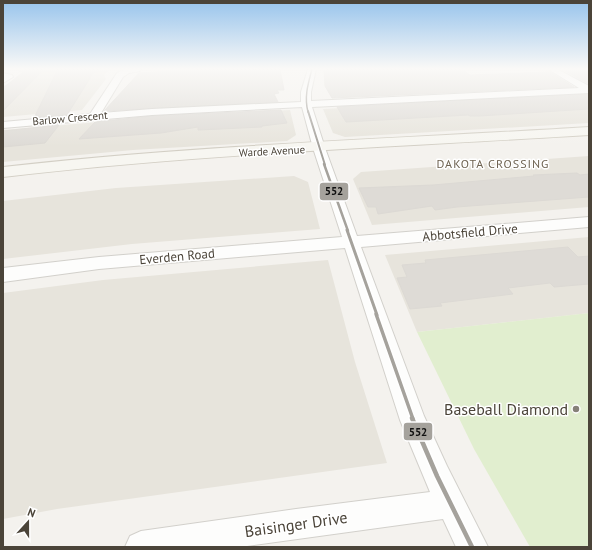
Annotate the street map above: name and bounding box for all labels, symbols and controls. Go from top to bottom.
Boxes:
street label: Barlow Crescent [32,108,108,128]
street label: Warde Avenue [239,142,306,160]
district label: DAKOTA CROSSING [437,156,549,171]
line badge: 552 [319,182,349,201]
text: 552 [325,184,343,198]
street label: Abbotsfield Drive [422,220,518,245]
street label: Everden Road [139,245,216,268]
place label: Baseball Diamond [444,399,568,419]
marker: Baseball Diamond [571,404,581,414]
line badge: 552 [403,422,433,441]
text: 552 [409,425,427,439]
north arrow [8,502,48,542]
text: N [26,505,37,520]
street label: Baisinger Drive [243,507,349,541]

